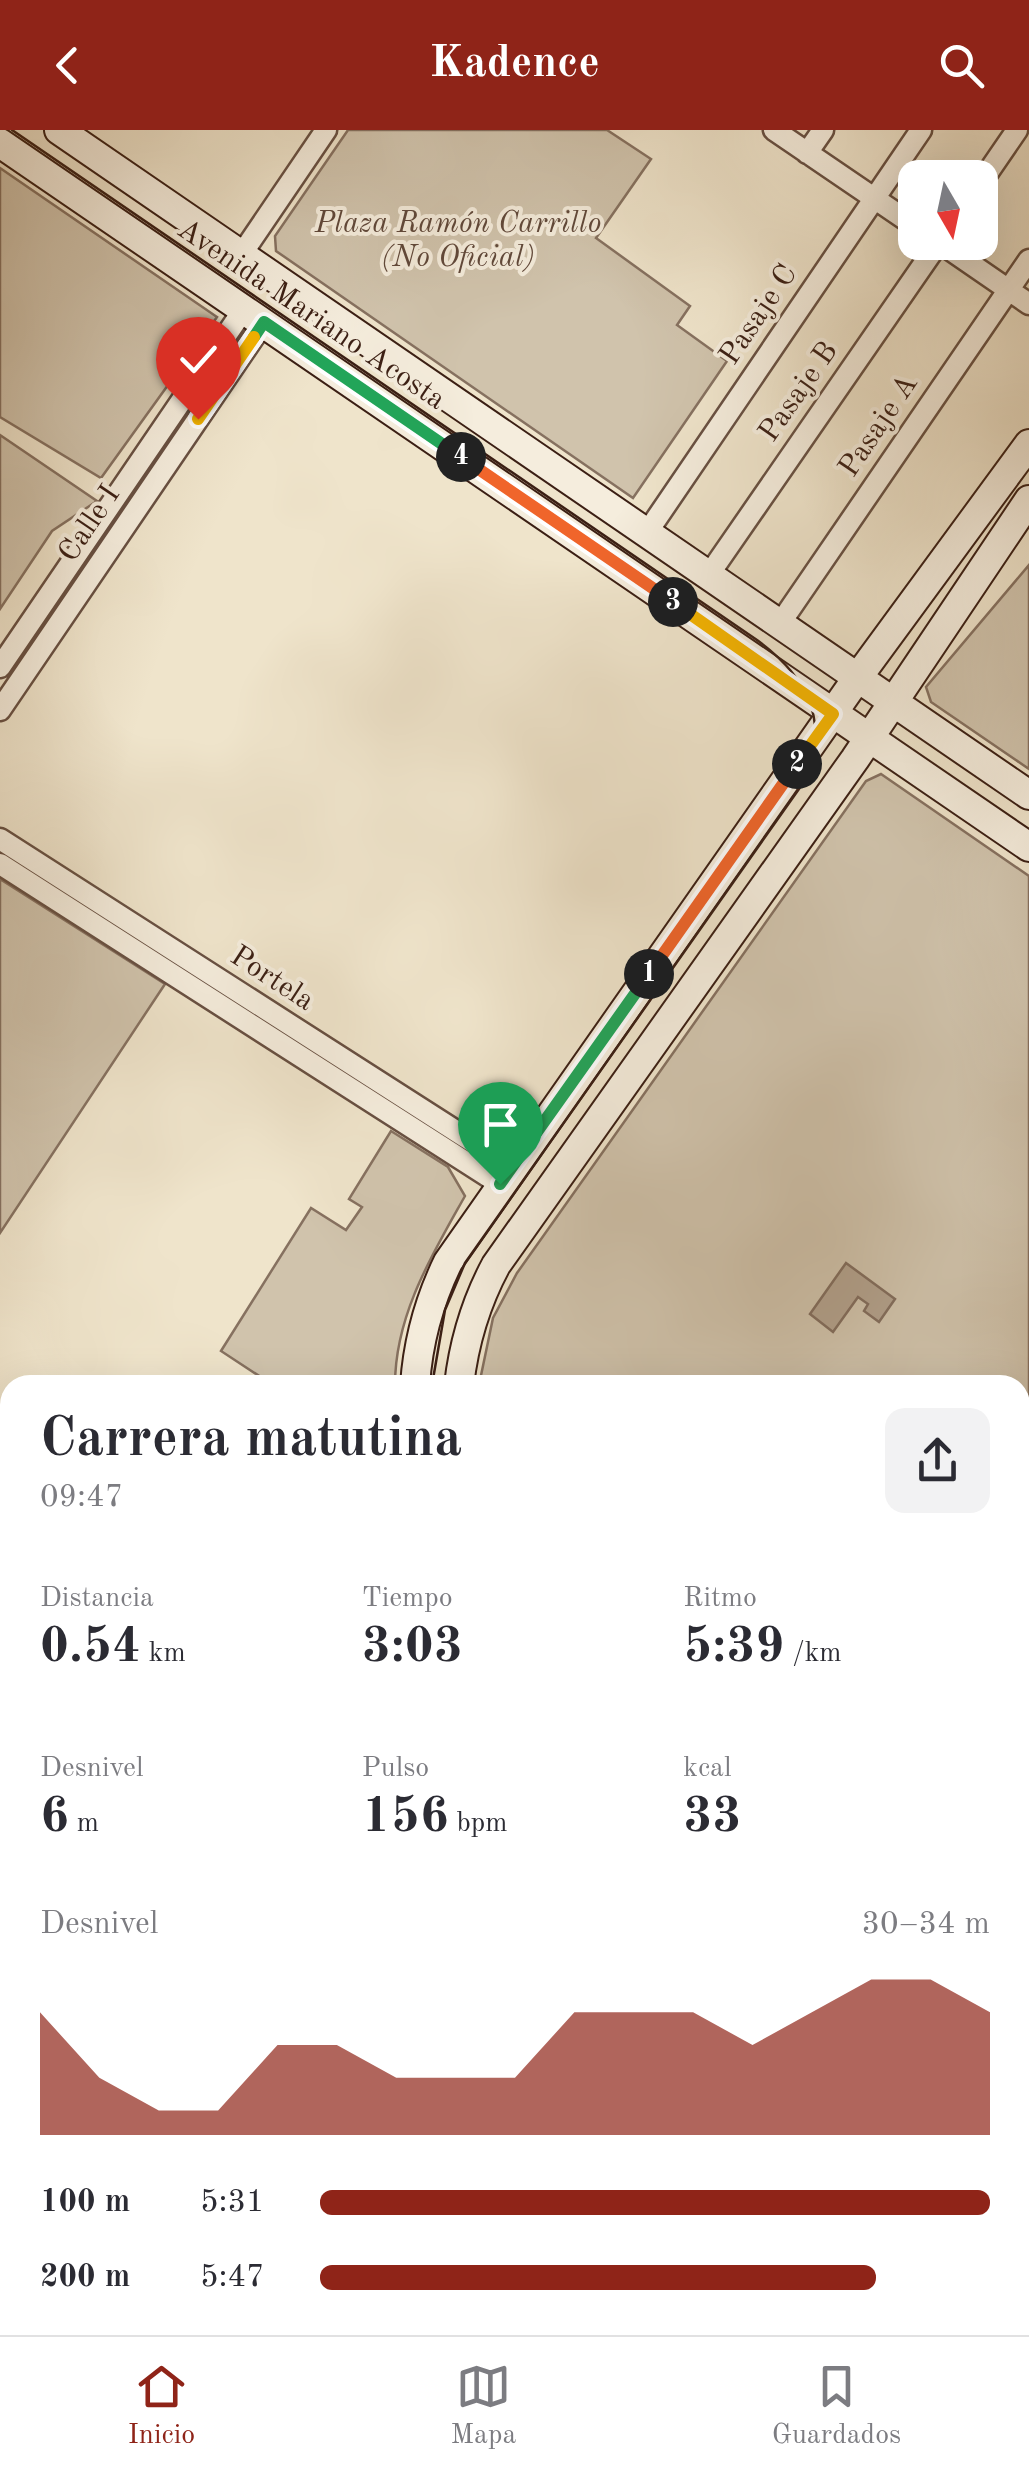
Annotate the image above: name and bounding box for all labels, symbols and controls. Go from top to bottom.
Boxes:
icon: back [40,38,95,93]
icon: search [934,38,989,93]
text: Kadence [429,42,600,87]
north arrow [898,160,998,260]
map controls [898,160,998,260]
park label: Plaza Ramón Carrillo (No Oficial) [314,209,601,273]
street label: Avenida Mariano Acosta [171,214,451,416]
street label: Pasaje C [715,260,803,370]
pin [156,317,241,420]
icon: check [171,332,226,387]
street label: Pasaje B [754,337,844,447]
street label: Pasaje A [834,369,924,483]
pin: 4 [436,432,486,482]
text: 4 [453,443,469,471]
street label: Calle I [54,480,126,568]
pin: 3 [648,577,698,627]
text: 3 [665,588,681,616]
pin: 2 [772,739,822,789]
text: 2 [789,750,805,778]
street label: Portela [225,941,319,1017]
pin: 1 [624,949,674,999]
text: 1 [641,960,657,988]
pin [458,1082,543,1185]
icon: arrive [473,1097,528,1152]
button: share [885,1408,990,1513]
text: Carrera matutina [40,1413,462,1468]
text: 09:47 [40,1482,123,1514]
text: Distancia [40,1585,154,1613]
text: Tiempo [362,1585,453,1613]
text: Ritmo [683,1585,757,1613]
text: 0.54 [40,1623,141,1673]
text: 3:03 [362,1623,463,1673]
text: 5:39 [683,1623,784,1673]
text: km [141,1640,186,1668]
text: /km [784,1640,842,1668]
text: Desnivel [40,1755,144,1783]
text: Pulso [362,1755,429,1783]
text: kcal [683,1755,732,1783]
text: 6 [40,1793,69,1843]
text: 156 [362,1793,449,1843]
text: 33 [683,1793,741,1843]
text: m [69,1810,99,1838]
text: bpm [449,1810,508,1838]
text: Desnivel [40,1909,158,1941]
text: 30–34 m [862,1909,990,1941]
text: 100 m [40,2187,130,2219]
text: 5:31 [200,2187,265,2219]
text: 200 m [40,2262,130,2294]
text: 5:47 [200,2262,265,2294]
tab: Inicio [128,2359,195,2454]
tab: Mapa [451,2359,516,2454]
tab: Guardados [772,2359,901,2454]

